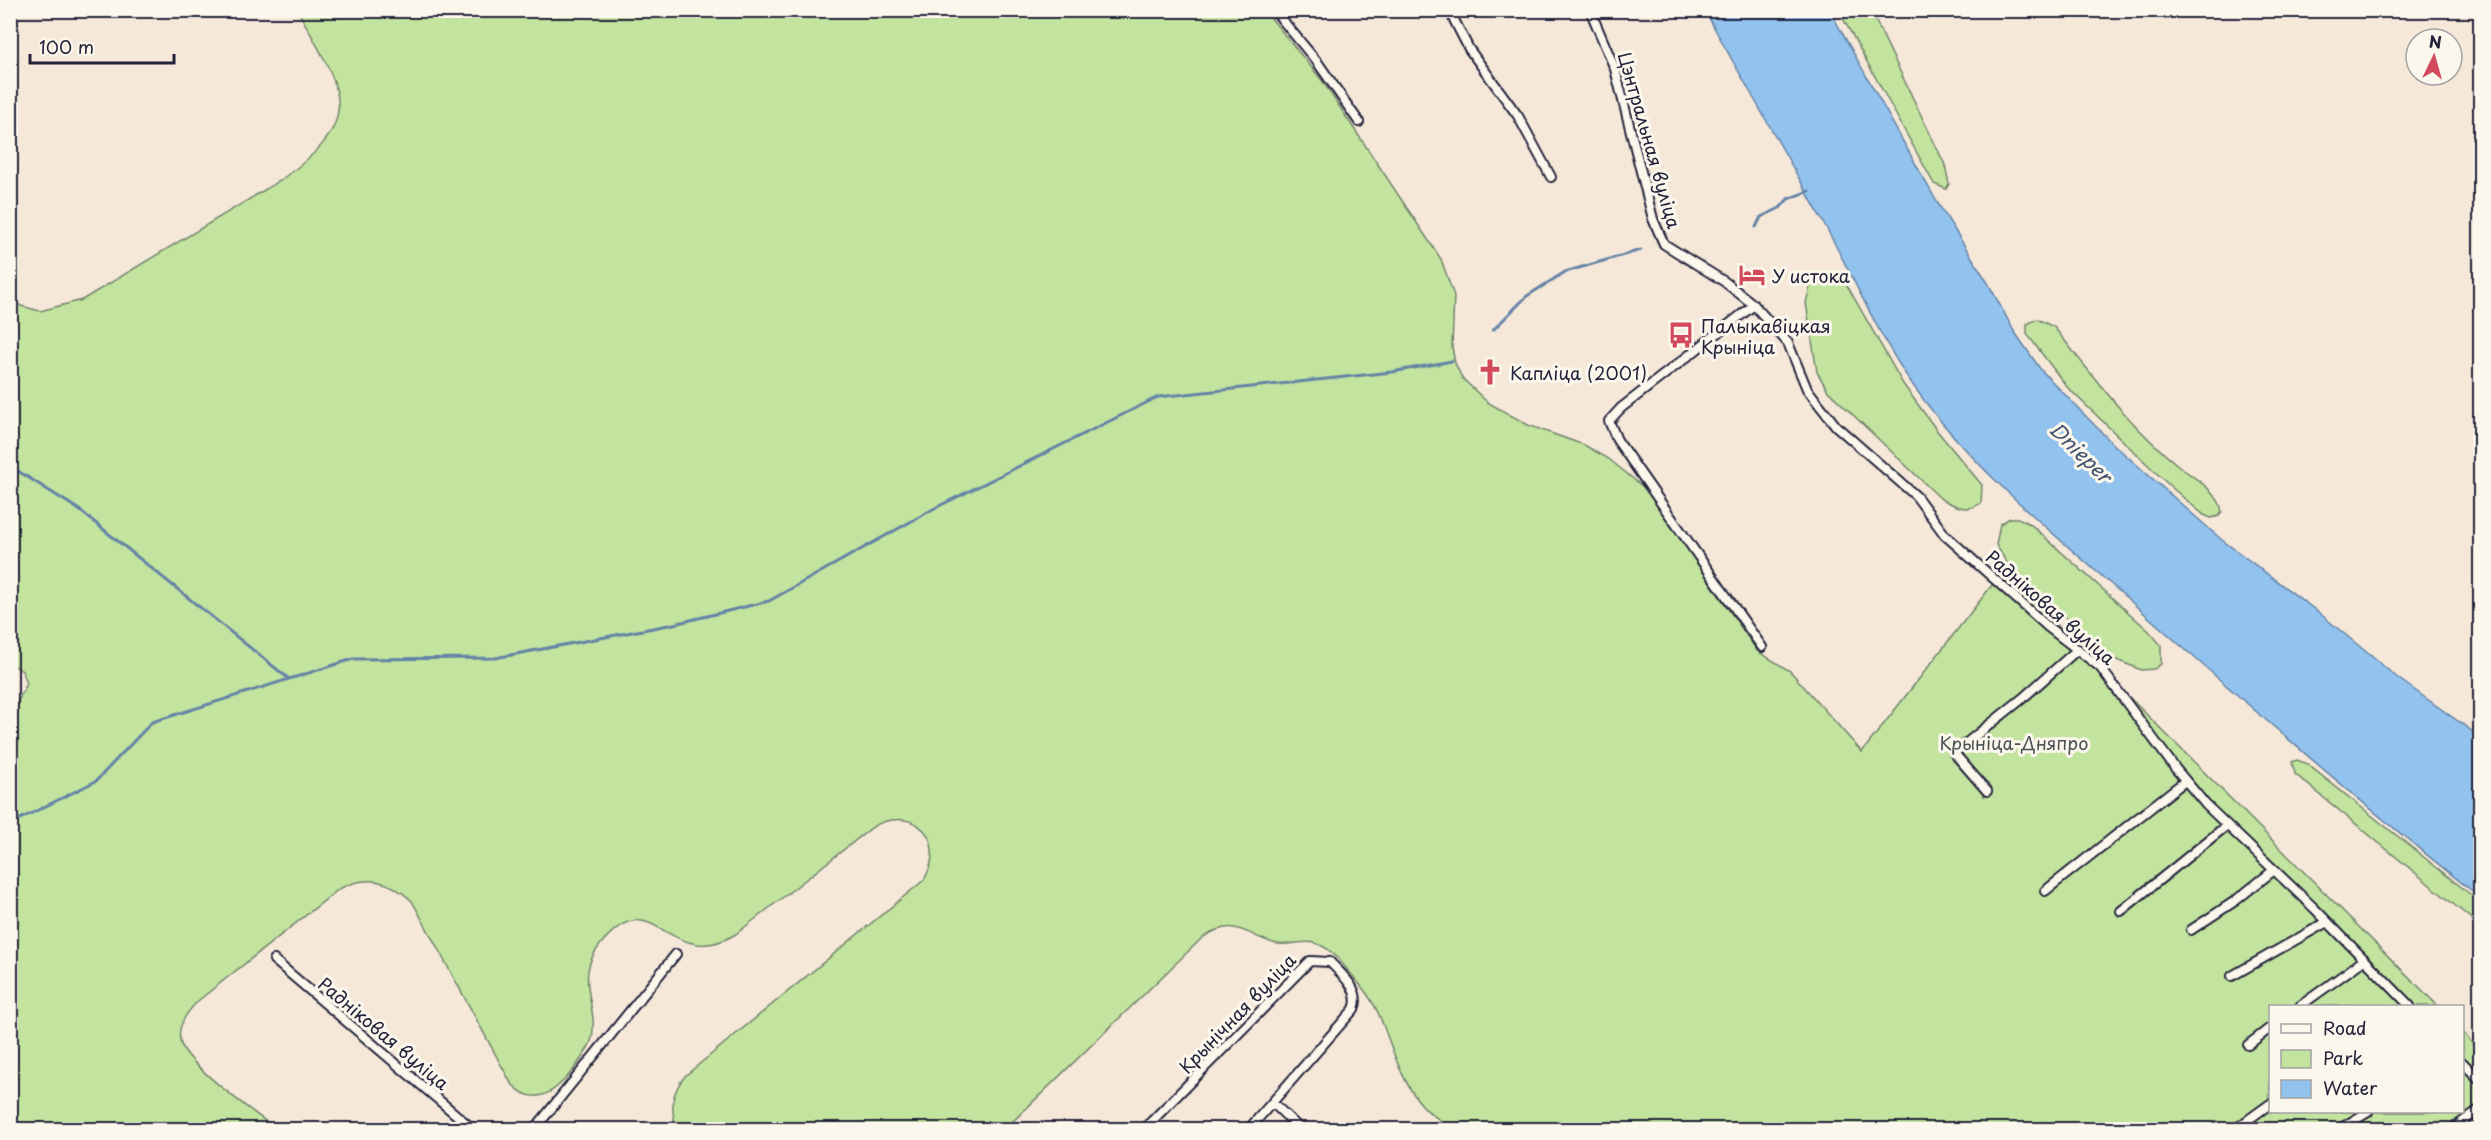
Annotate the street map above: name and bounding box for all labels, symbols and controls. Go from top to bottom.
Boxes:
scale bar [30,27,174,65]
north arrow [2404,27,2464,87]
text: N [2428,29,2443,54]
text: 100 m [39,33,94,60]
street label: Цэнтральная вуліца [1612,48,1688,232]
hotel icon: У истока [1737,260,1767,290]
place label: У истока [1772,262,1851,289]
place label: Палыкавіцкая Крыніца [1701,312,1831,360]
bus stop icon: Палыкавіцкая Крыніца [1666,320,1696,350]
church icon: Капліца (2001) [1475,357,1505,387]
place label: Капліца (2001) [1510,359,1647,386]
water label: Dnieper [2043,415,2121,491]
street label: Радніковая вуліца [1980,543,2122,671]
park label: Крыніца-Дняпро [1940,729,2088,756]
street label: Крынічная вуліца [1172,947,1302,1079]
street label: Радніковая вуліца [313,970,455,1096]
legend [2269,1005,2464,1113]
text: Road [2323,1014,2367,1041]
text: Park [2323,1044,2363,1071]
text: Water [2323,1074,2378,1101]

